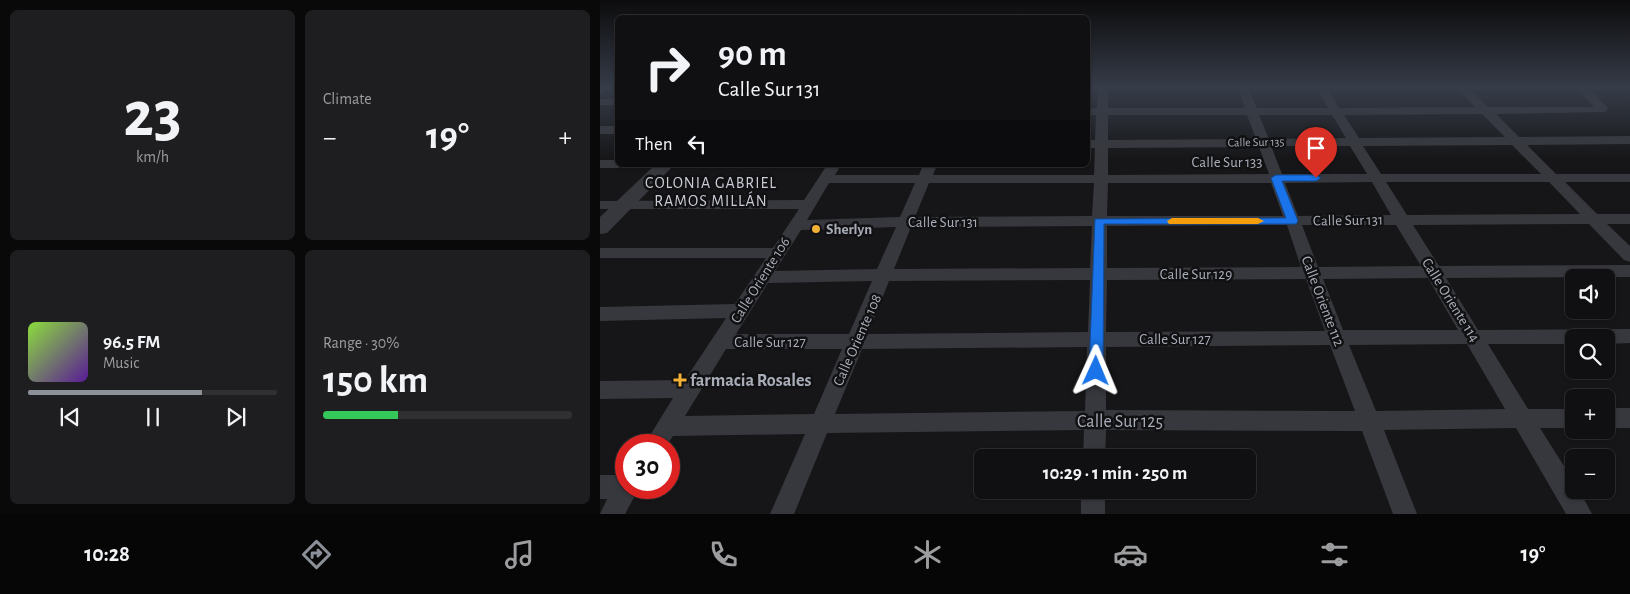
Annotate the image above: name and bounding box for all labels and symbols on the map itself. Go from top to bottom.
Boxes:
pin [1295,127,1337,178]
street label: Calle Sur 135 [1227,136,1285,148]
street label: Calle Sur 133 [1192,155,1262,170]
district label: COLONIA GABRIEL RAMOS MILLÁN [645,175,777,209]
street label: Calle Sur 131 [1313,212,1383,229]
street label: Calle Sur 131 [908,215,978,230]
place label: Sherlyn [826,222,872,237]
marker: Sherlyn [810,223,822,235]
street label: Calle Oriente 106 [728,235,793,326]
street label: Calle Oriente 112 [1298,254,1347,349]
street label: Calle Oriente 114 [1419,256,1482,345]
street label: Calle Sur 129 [1160,267,1232,282]
street label: Calle Oriente 108 [831,292,884,388]
street label: Calle Sur 127 [1139,332,1211,347]
street label: Calle Sur 127 [734,335,806,350]
position arrow [1069,344,1121,396]
place label: farmacia Rosales [690,372,812,390]
marker: farmacia Rosales [674,374,686,386]
street label: Calle Sur 125 [1077,413,1163,431]
speed limit sign: 30 [615,434,680,499]

